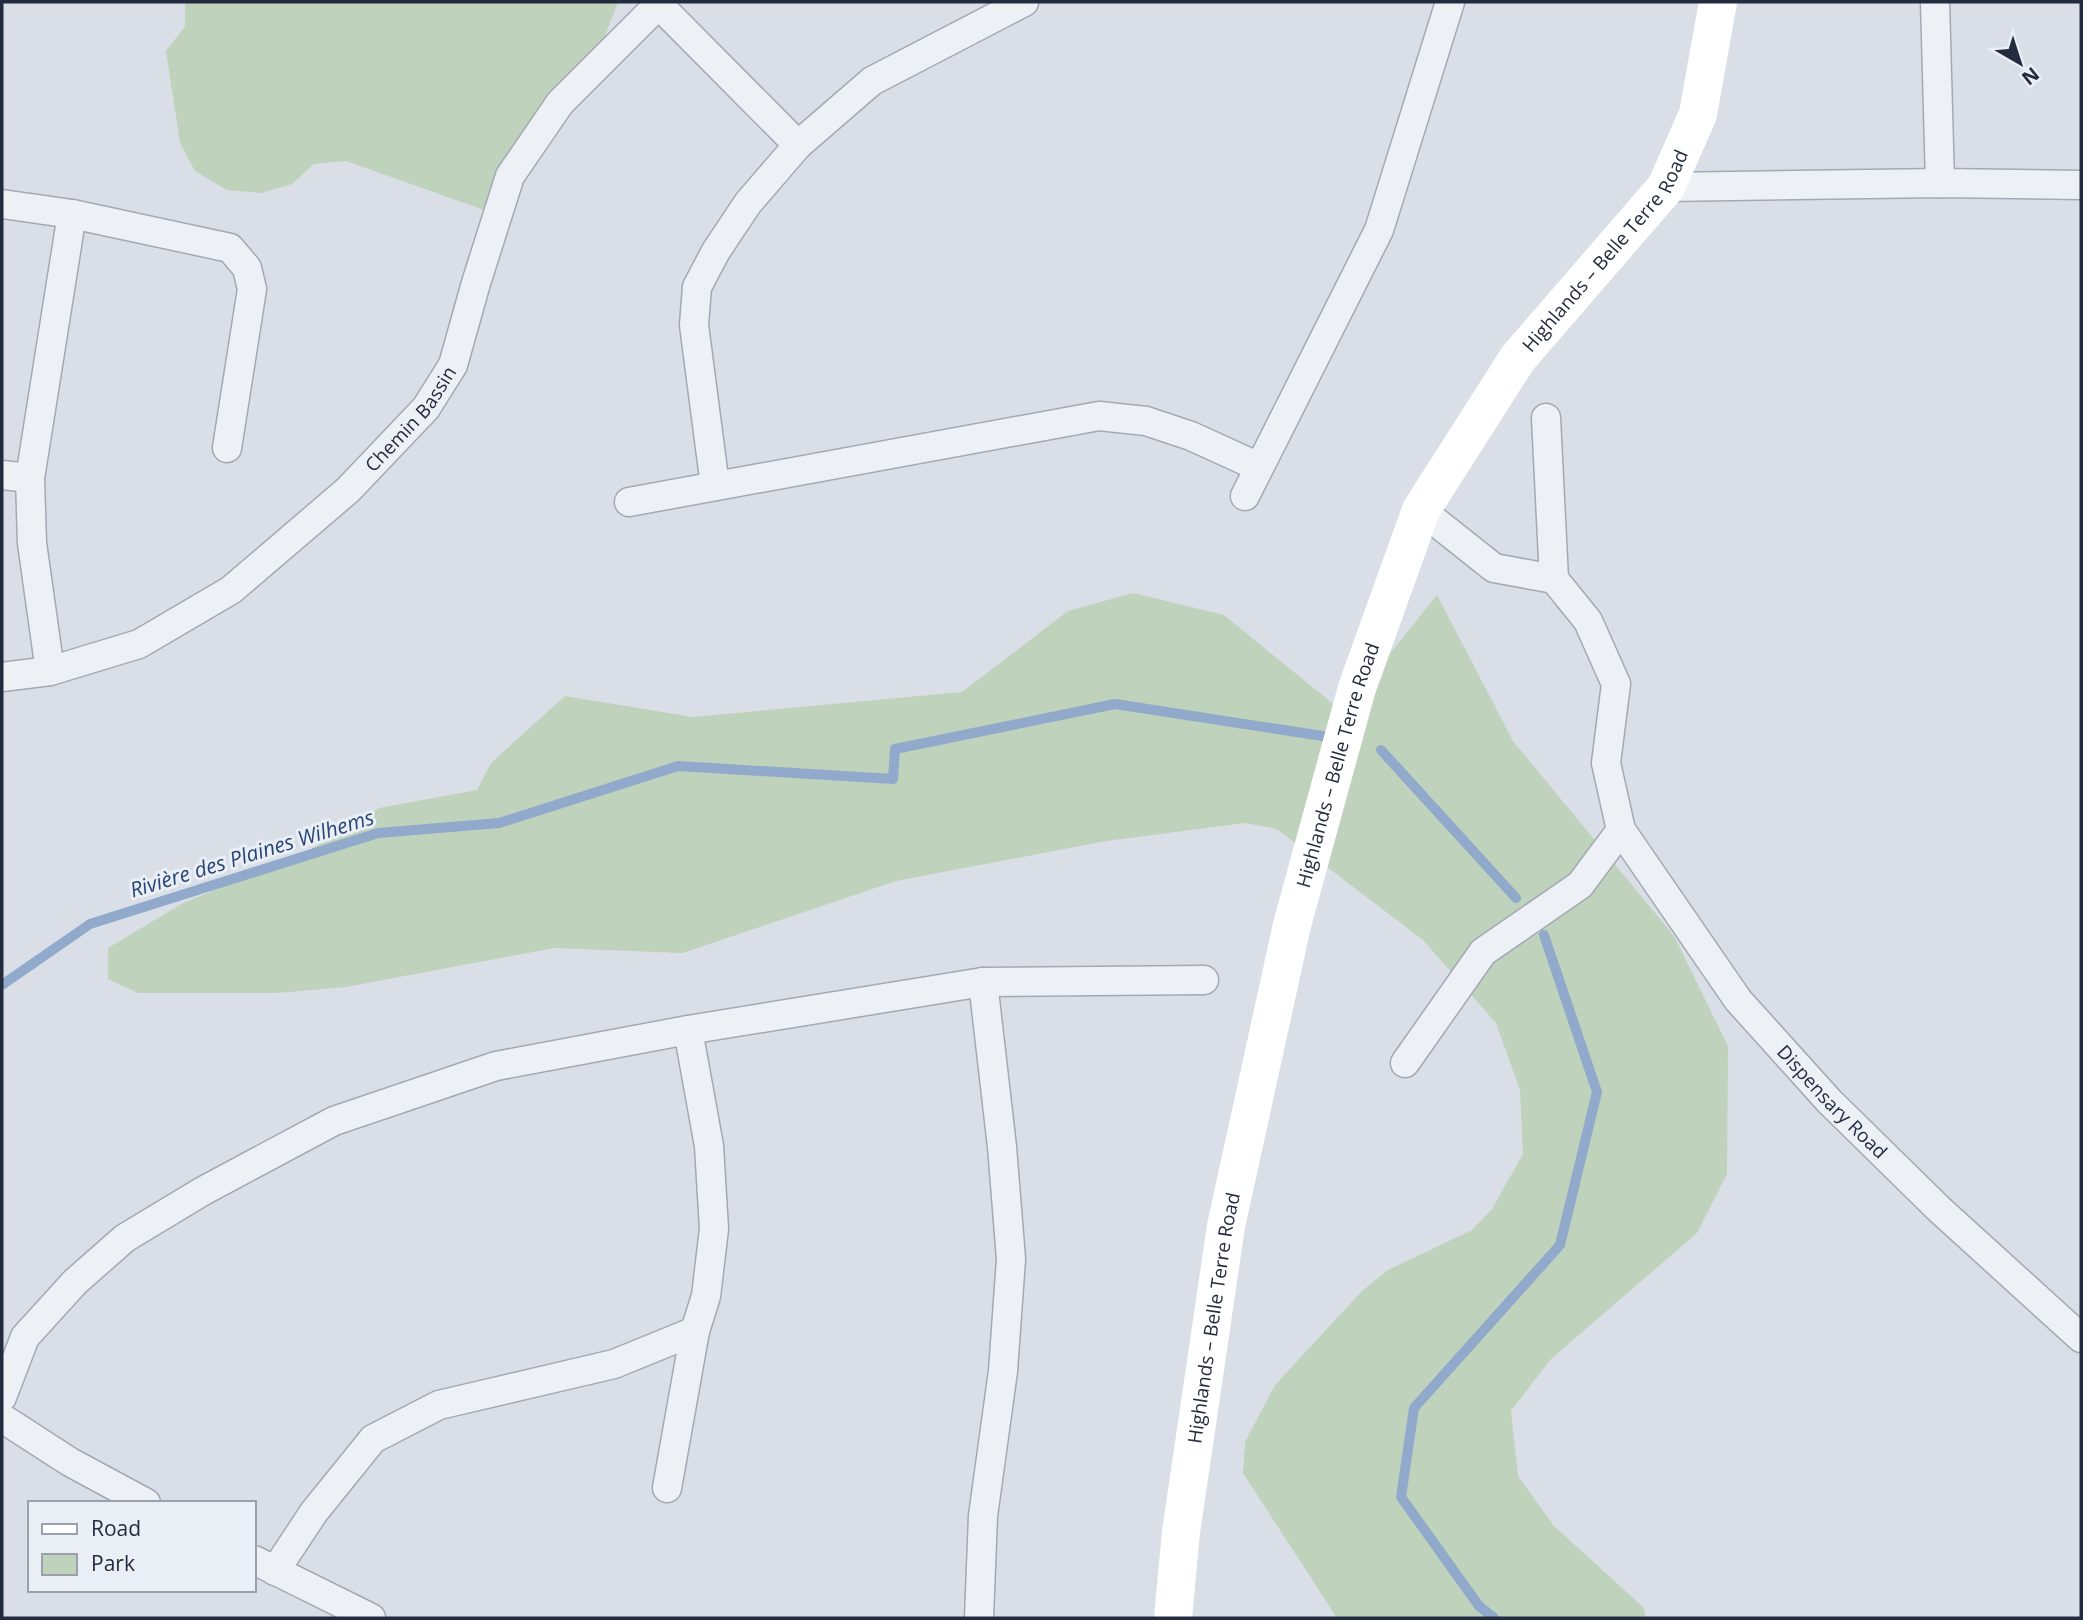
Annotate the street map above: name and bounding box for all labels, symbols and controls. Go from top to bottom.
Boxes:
north arrow [1985,28,2055,98]
text: N [2017,61,2045,91]
street label: Highlands – Belle Terre Road [1516,145,1694,357]
street label: Chemin Bassin [359,361,462,477]
street label: Highlands – Belle Terre Road [1290,639,1385,890]
water label: Rivière des Plaines Wilhems [126,803,377,904]
street label: Dispensary Road [1771,1039,1893,1164]
street label: Highlands – Belle Terre Road [1181,1190,1246,1445]
legend [28,1501,256,1592]
text: Road [91,1514,141,1542]
text: Park [91,1549,135,1577]

